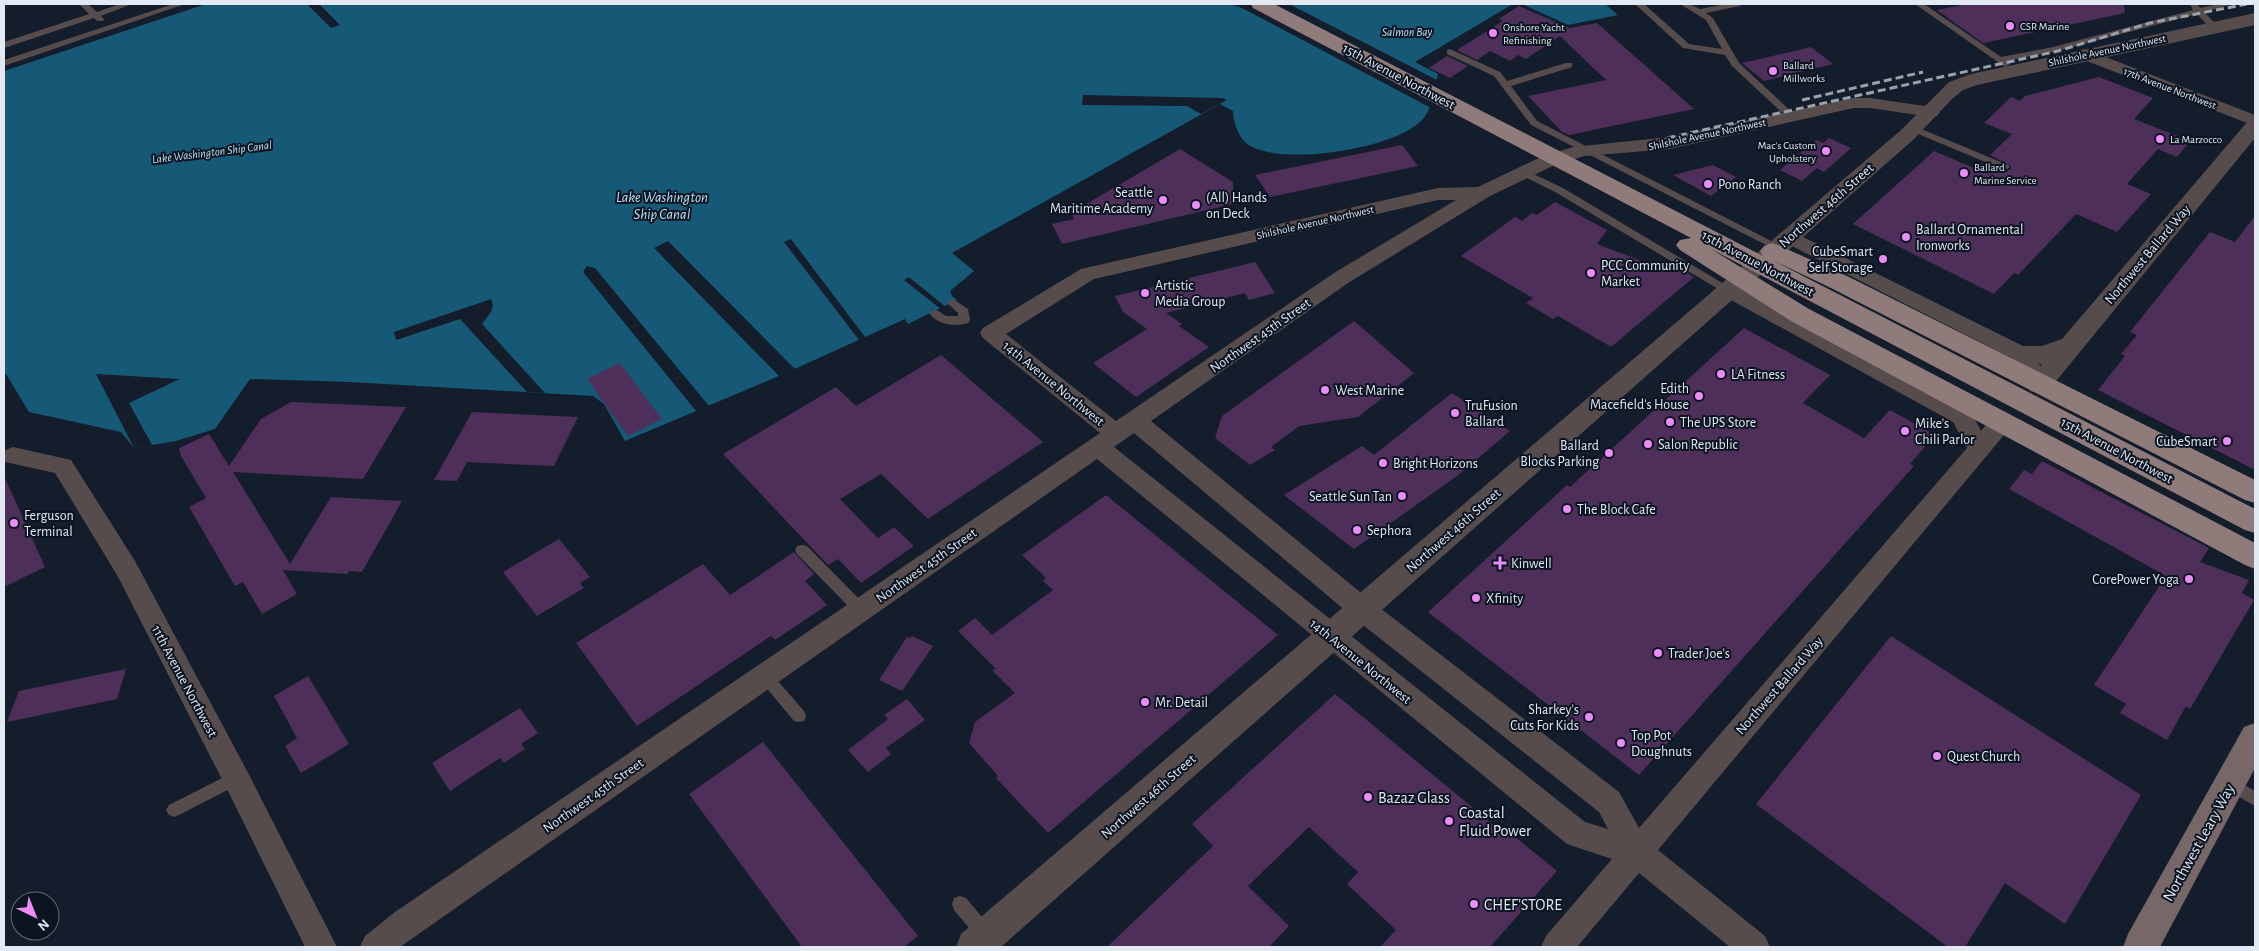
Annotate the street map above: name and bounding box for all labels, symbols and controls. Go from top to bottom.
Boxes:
marker: CSR Marine [2004,20,2016,32]
place label: CSR Marine [2020,21,2069,32]
place label: Onshore Yacht Refinishing [1503,22,1565,46]
water label: Salmon Bay [1382,26,1432,38]
marker: Onshore Yacht Refinishing [1487,27,1499,39]
street label: Shilshole Avenue Northwest [2047,33,2167,68]
street label: 15th Avenue Northwest [1340,41,1458,113]
place label: Ballard Millworks [1783,60,1825,84]
marker: Ballard Millworks [1767,65,1779,77]
street label: 17th Avenue Northwest [2122,66,2218,111]
street label: Shilshole Avenue Northwest [1647,117,1767,152]
marker: La Marzocco [2154,133,2166,145]
place label: La Marzocco [2170,134,2222,145]
water label: Lake Washington Ship Canal [151,139,273,166]
place label: Mac's Custom Upholstery [1758,140,1816,164]
marker: Mac's Custom Upholstery [1820,145,1832,157]
street label: Northwest 46th Street [1777,161,1877,250]
place label: Ballard Marine Service [1974,162,2037,186]
marker: Ballard Marine Service [1958,167,1970,179]
marker: Pono Ranch [1702,178,1714,190]
place label: Pono Ranch [1718,178,1782,192]
place label: Seattle Maritime Academy [1050,186,1153,216]
water label: Lake Washington Ship Canal [616,190,708,222]
place label: (All) Hands on Deck [1206,191,1267,221]
marker: Seattle Maritime Academy [1157,194,1169,206]
marker: (All) Hands on Deck [1190,199,1202,211]
street label: Northwest Ballard Way [2102,202,2193,307]
street label: Shilshole Avenue Northwest [1255,204,1375,241]
place label: Ballard Ornamental Ironworks [1916,223,2024,253]
street label: 15th Avenue Northwest [1699,228,1817,300]
marker: Ballard Ornamental Ironworks [1900,231,1912,243]
place label: CubeSmart Self Storage [1808,245,1874,275]
marker: CubeSmart Self Storage [1877,253,1889,265]
place label: PCC Community Market [1601,259,1689,289]
marker: PCC Community Market [1585,267,1597,279]
place label: Artistic Media Group [1155,279,1225,309]
marker: Artistic Media Group [1139,287,1151,299]
street label: Northwest 45th Street [1208,296,1314,376]
street label: 14th Avenue Northwest [1000,339,1107,429]
marker: LA Fitness [1715,368,1727,380]
place label: LA Fitness [1731,368,1785,382]
place label: Edith Macefield's House [1590,382,1689,412]
marker: West Marine [1319,384,1331,396]
place label: West Marine [1335,384,1404,398]
marker: Edith Macefield's House [1693,390,1705,402]
place label: TruFusion Ballard [1465,399,1518,429]
marker: TruFusion Ballard [1449,407,1461,419]
street label: 15th Avenue Northwest [2058,415,2176,487]
marker: The UPS Store [1664,416,1676,428]
place label: The UPS Store [1680,416,1756,430]
place label: Mike's Chili Parlor [1915,417,1975,447]
marker: Mike's Chili Parlor [1899,425,1911,437]
place label: CubeSmart [2156,435,2218,449]
marker: CubeSmart [2221,435,2233,447]
marker: Salon Republic [1642,438,1654,450]
place label: Salon Republic [1658,438,1739,452]
place label: Ballard Blocks Parking [1520,439,1599,469]
marker: Ballard Blocks Parking [1603,447,1615,459]
marker: Bright Horizons [1377,457,1389,469]
place label: Bright Horizons [1393,457,1478,471]
street label: Northwest 46th Street [1404,486,1504,575]
place label: Seattle Sun Tan [1309,490,1392,504]
marker: Seattle Sun Tan [1396,490,1408,502]
marker: The Block Cafe [1561,503,1573,515]
place label: The Block Cafe [1577,503,1656,517]
place label: Ferguson Terminal [24,509,74,539]
marker: Ferguson Terminal [8,517,20,529]
marker: Sephora [1351,524,1363,536]
place label: Sephora [1367,524,1412,538]
street label: Northwest 45th Street [874,526,980,606]
marker: Kinwell [1493,556,1507,570]
place label: Kinwell [1511,557,1552,571]
place label: CorePower Yoga [2092,573,2180,587]
marker: CorePower Yoga [2183,573,2195,585]
marker: Xfinity [1470,592,1482,604]
place label: Xfinity [1486,592,1523,606]
street label: 14th Avenue Northwest [1307,617,1414,707]
street label: 11th Avenue Northwest [149,623,220,740]
street label: Northwest Ballard Way [1733,634,1826,737]
marker: Trader Joe's [1652,647,1664,659]
place label: Trader Joe's [1668,647,1730,661]
marker: Mr. Detail [1139,696,1151,708]
place label: Mr. Detail [1155,696,1208,710]
place label: Sharkey's Cuts For Kids [1510,703,1579,733]
marker: Sharkey's Cuts For Kids [1583,711,1595,723]
place label: Top Pot Doughnuts [1631,729,1692,759]
marker: Top Pot Doughnuts [1615,737,1627,749]
marker: Quest Church [1931,750,1943,762]
place label: Quest Church [1947,750,2020,764]
street label: Northwest 46th Street [1099,752,1199,841]
street label: Northwest 45th Street [541,756,647,836]
street label: Northwest Leary Way [2160,781,2239,904]
place label: Bazaz Glass [1378,790,1450,806]
marker: Bazaz Glass [1362,791,1374,803]
place label: Coastal Fluid Power [1459,805,1532,839]
marker: Coastal Fluid Power [1443,815,1455,827]
north arrow [10,891,60,941]
place label: CHEF'STORE [1484,897,1562,913]
marker: CHEF'STORE [1468,898,1480,910]
text: N [35,916,52,933]

